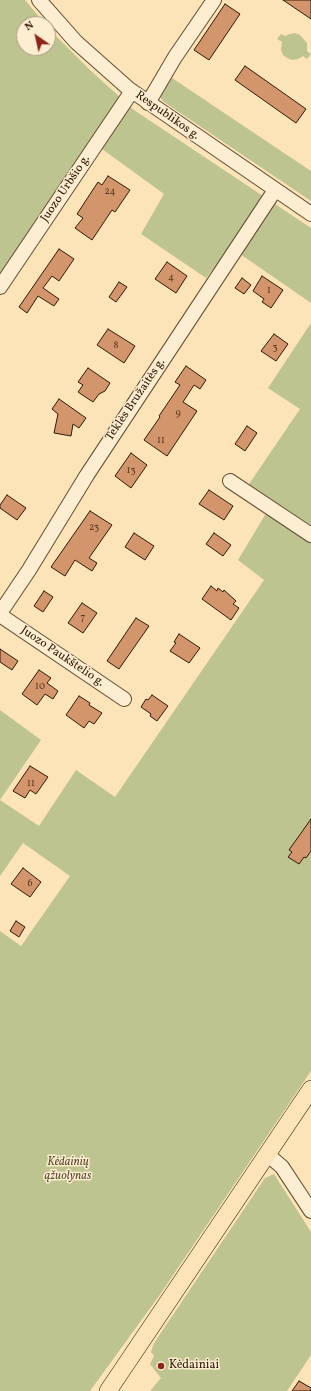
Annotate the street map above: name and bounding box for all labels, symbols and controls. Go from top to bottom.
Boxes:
north arrow [16,16,56,56]
text: N [22,18,37,35]
street label: Respublikos g. [132,89,202,143]
street label: Juozo Urbšio g. [38,153,94,225]
house number: 24 [104,186,116,198]
house number: 4 [168,272,174,284]
house number: 1 [267,285,271,297]
house number: 8 [113,340,119,352]
house number: 3 [272,342,278,354]
street label: Teklės Bružaitės g. [103,356,169,444]
house number: 9 [175,408,181,420]
house number: 11 [157,435,165,447]
house number: 13 [126,465,136,477]
house number: 23 [89,522,99,534]
house number: 7 [81,612,85,624]
street label: Juozo Paukštelio g. [17,624,107,690]
house number: 10 [35,681,45,693]
house number: 11 [27,778,35,790]
house number: 6 [27,878,33,890]
park label: Kėdainių ąžuolynas [45,1156,91,1184]
place label: Kėdainiai [169,1359,219,1373]
marker: Kėdainiai [156,1361,166,1371]

